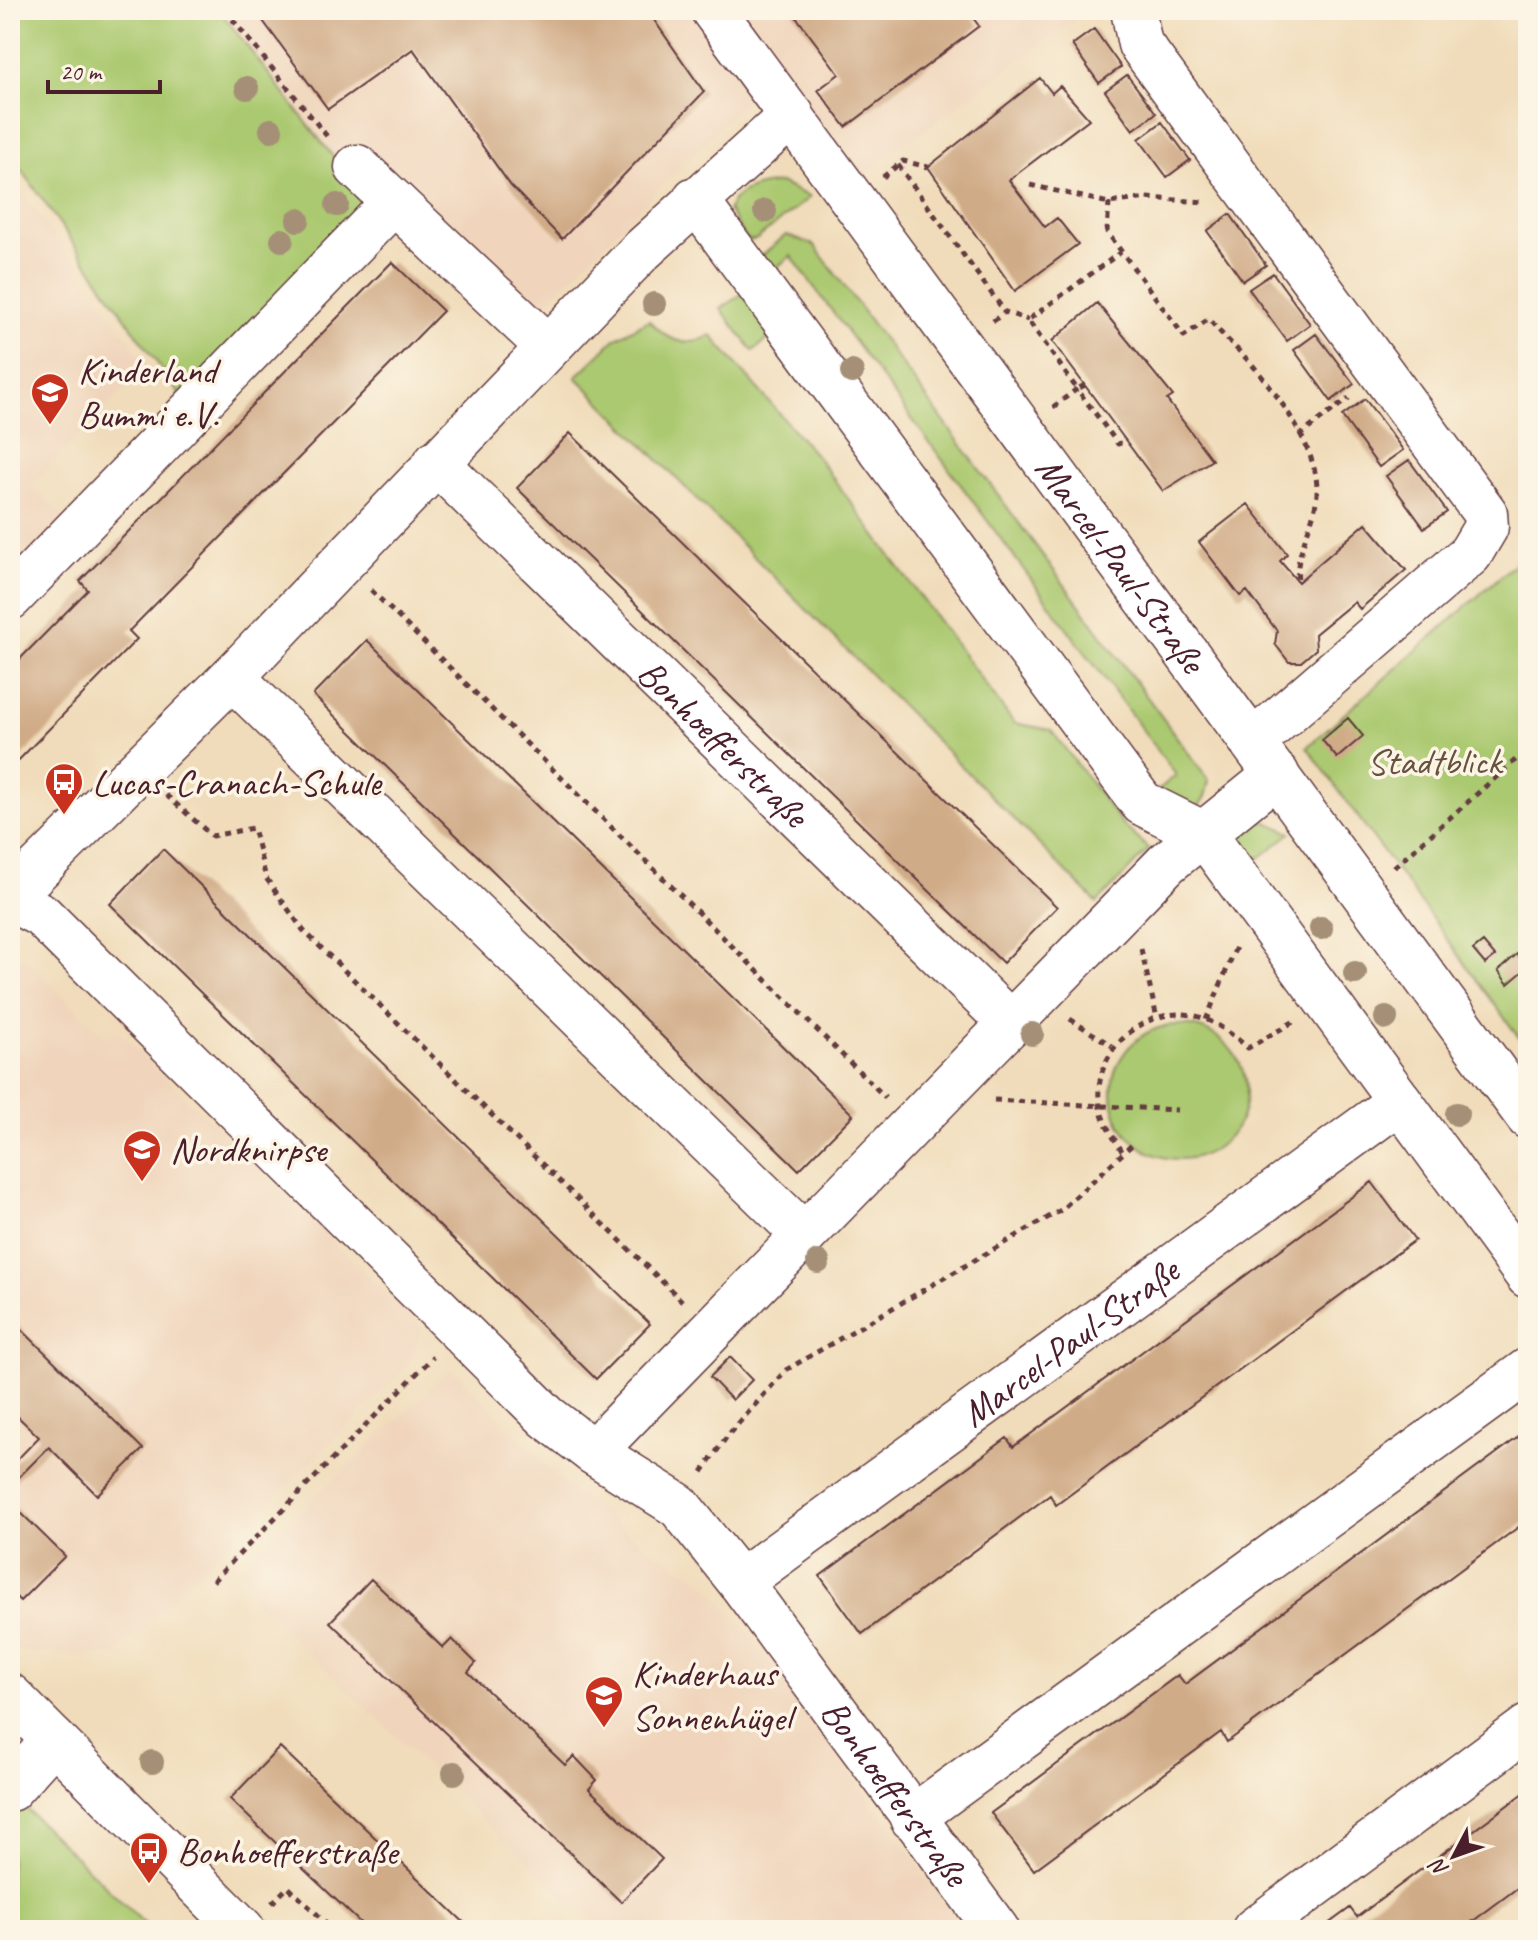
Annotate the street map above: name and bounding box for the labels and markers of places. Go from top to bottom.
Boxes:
place label: Kinderland Bummi e.V. [78,347,222,438]
school or university icon: Kinderland Bummi e.V. [29,371,71,426]
place label: Lucas-Cranach-Schule [92,759,383,806]
bus stop icon: Lucas-Cranach-Schule [43,761,85,816]
place label: Nordknirpse [170,1126,329,1173]
school or university icon: Nordknirpse [121,1128,163,1183]
place label: Kinderhaus Sonnenhügel [632,1650,798,1741]
school or university icon: Kinderhaus Sonnenhügel [583,1674,625,1729]
place label: Bonhoefferstraße [177,1828,400,1875]
bus stop icon: Bonhoefferstraße [128,1830,170,1885]

